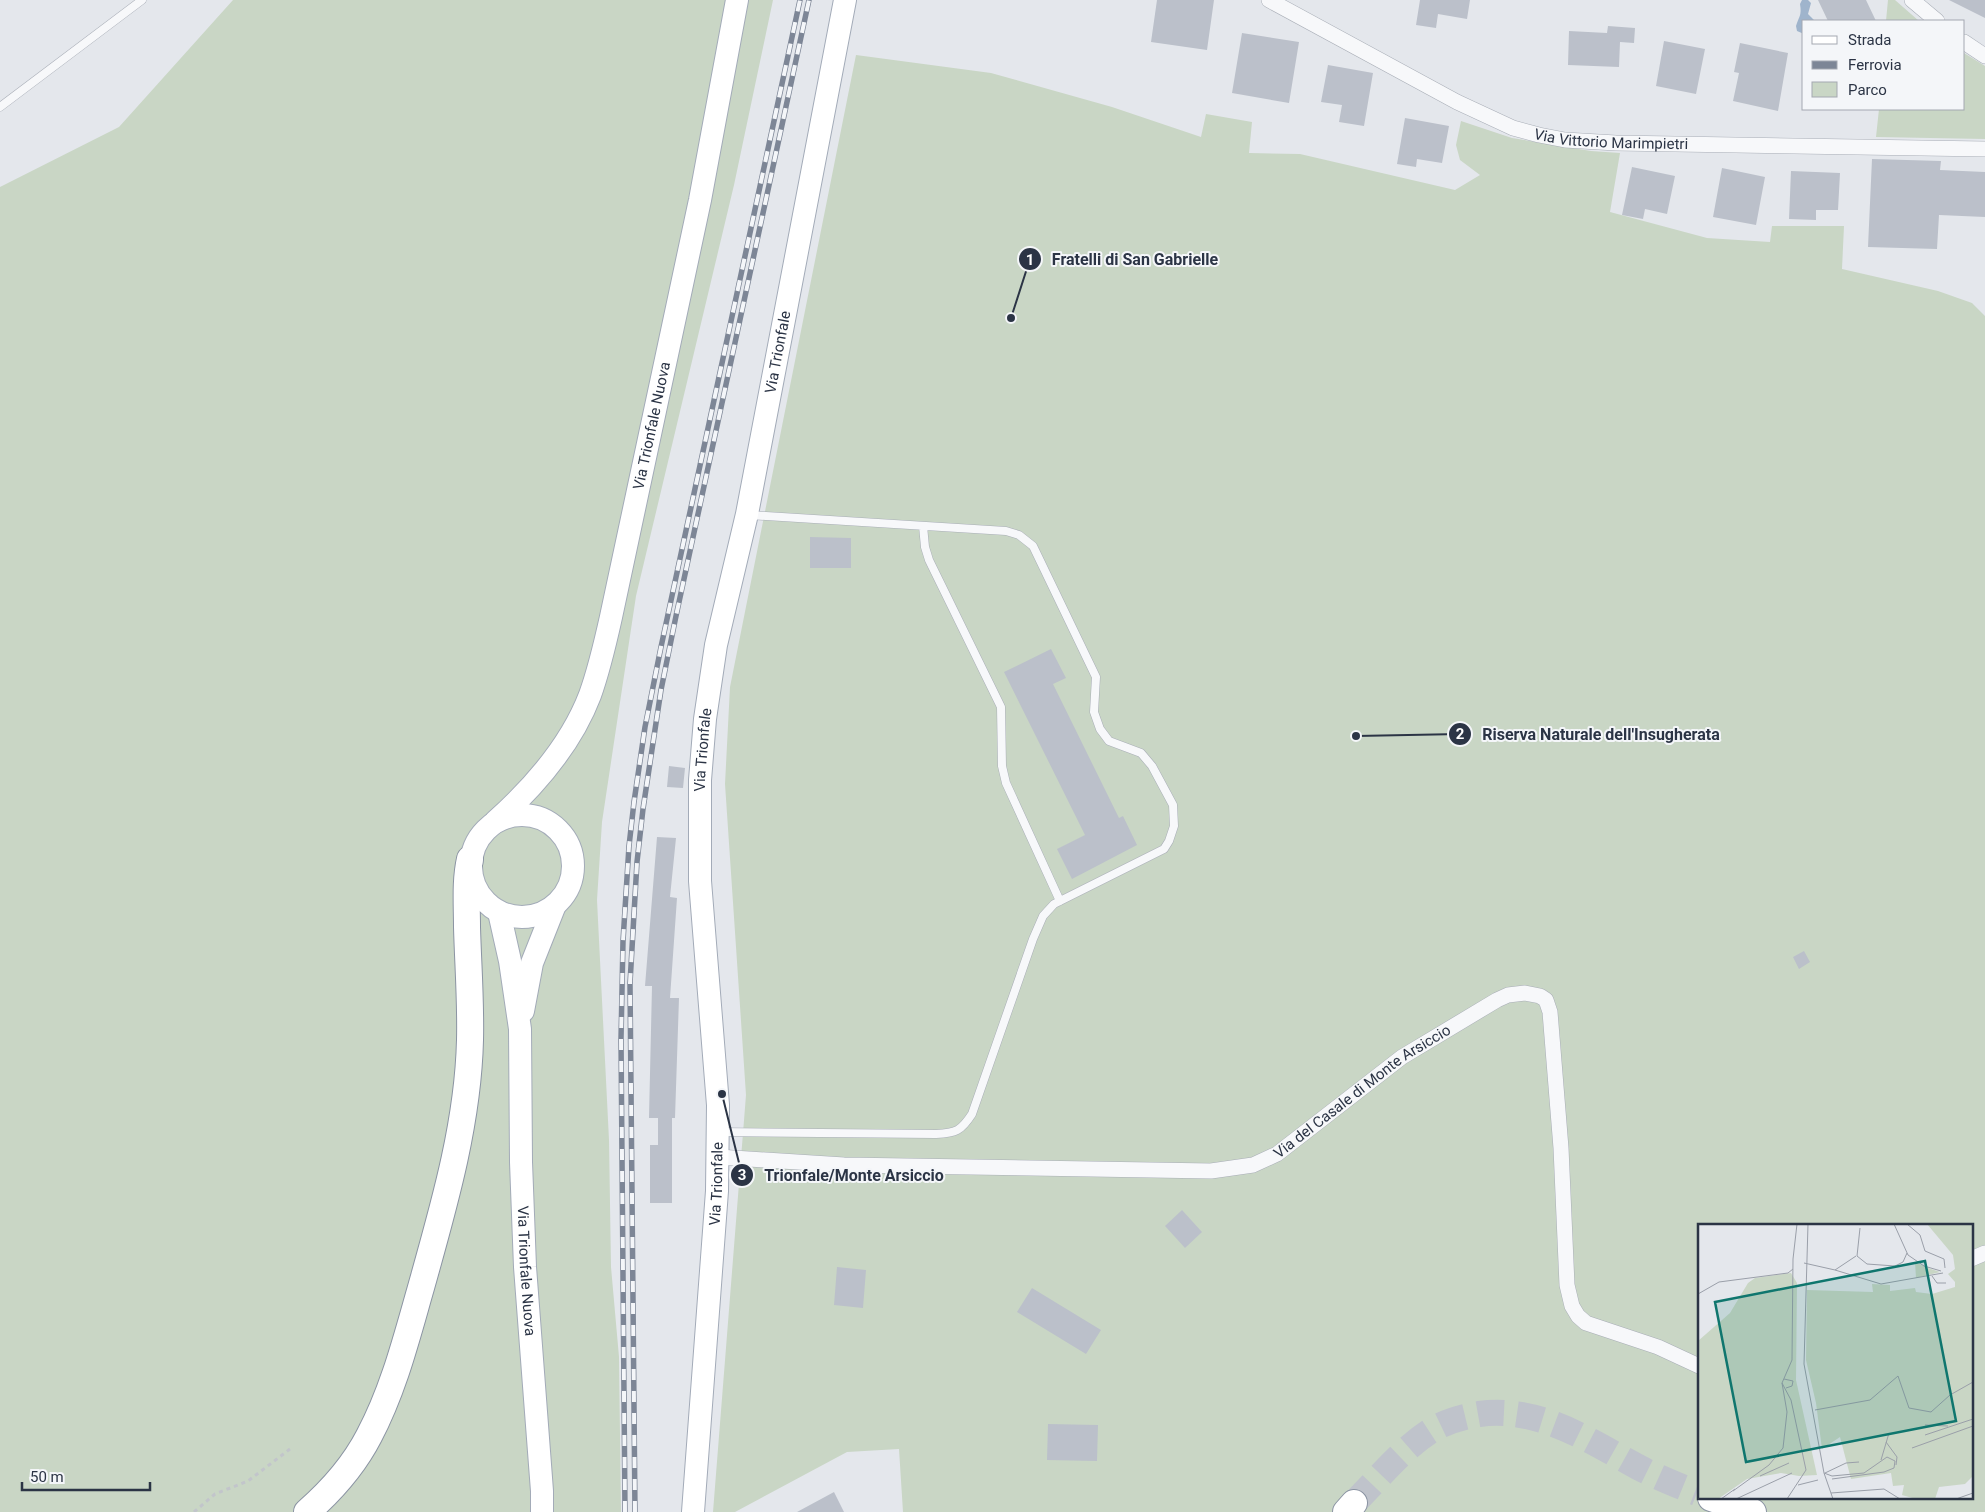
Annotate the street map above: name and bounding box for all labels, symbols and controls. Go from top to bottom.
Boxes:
legend [1802,20,1965,110]
text: Strada [1848,31,1891,49]
text: Ferrovia [1848,56,1902,74]
text: Parco [1848,81,1887,99]
street label: Via Vittorio Marimpietri [1532,125,1688,153]
callout: Fratelli di San Gabrielle [1017,244,1228,275]
text: Fratelli di San Gabrielle [1052,250,1219,269]
text: 1 [1026,251,1034,269]
street label: Via Trionfale [761,309,795,395]
street label: Via Trionfale Nuova [629,360,674,491]
street label: Via Trionfale [691,707,716,792]
callout: Riserva Naturale dell'Insugherata [1447,719,1730,750]
text: 2 [1456,725,1465,743]
text: Riserva Naturale dell'Insugherata [1482,725,1720,744]
street label: Via del Casale di Monte Arsiccio [1270,1021,1454,1162]
street label: Via Trionfale [705,1142,727,1226]
callout: Trionfale/Monte Arsiccio [729,1160,954,1191]
text: 3 [738,1166,746,1184]
text: Trionfale/Monte Arsiccio [764,1166,944,1185]
street label: Via Trionfale Nuova [514,1205,539,1337]
inset map [1698,1224,1972,1500]
scale bar [22,1460,150,1492]
text: 50 m [30,1468,64,1486]

